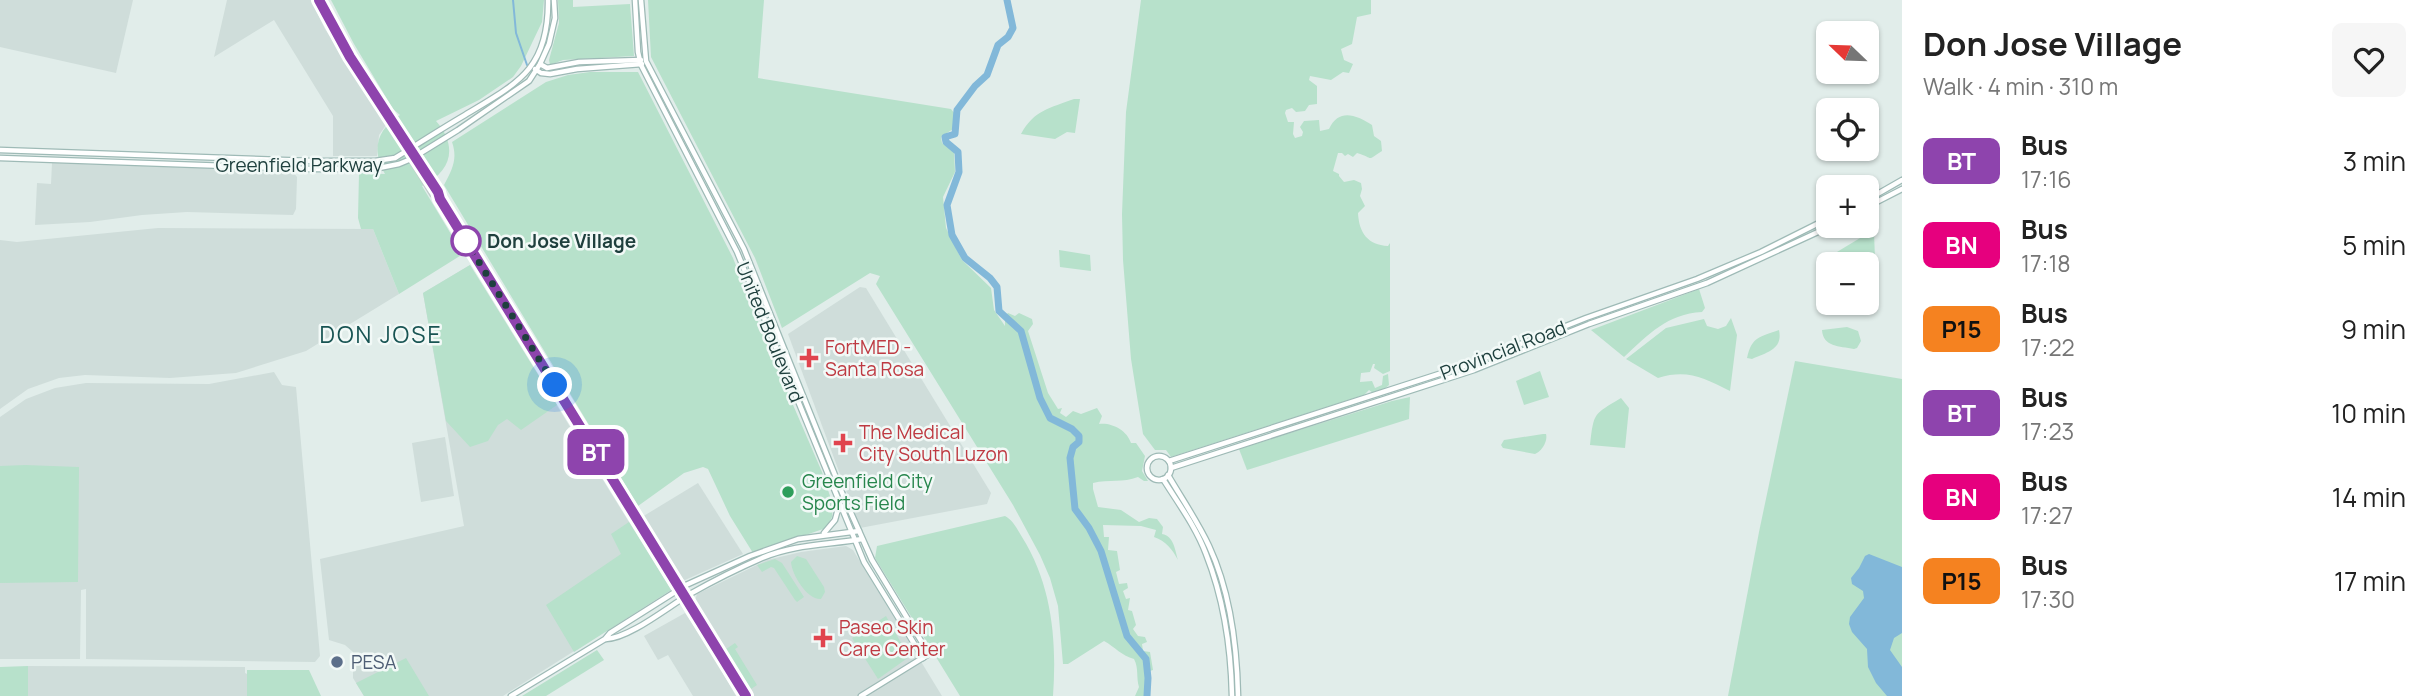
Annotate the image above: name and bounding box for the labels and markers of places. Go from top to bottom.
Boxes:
marker: Don Jose Village [451,226,481,256]
place label: Don Jose Village [487,228,636,254]
place label: FortMED - Santa Rosa [825,334,924,382]
marker: FortMED - Santa Rosa [799,348,819,368]
place label: The Medical City South Luzon [859,419,1008,467]
marker: The Medical City South Luzon [833,433,853,453]
place label: Greenfield City Sports Field [802,468,933,516]
marker: Greenfield City Sports Field [780,484,796,500]
place label: Paseo Skin Care Center [839,614,946,662]
marker: Paseo Skin Care Center [813,628,833,648]
place label: PESA [351,649,397,675]
marker: PESA [329,654,345,670]

